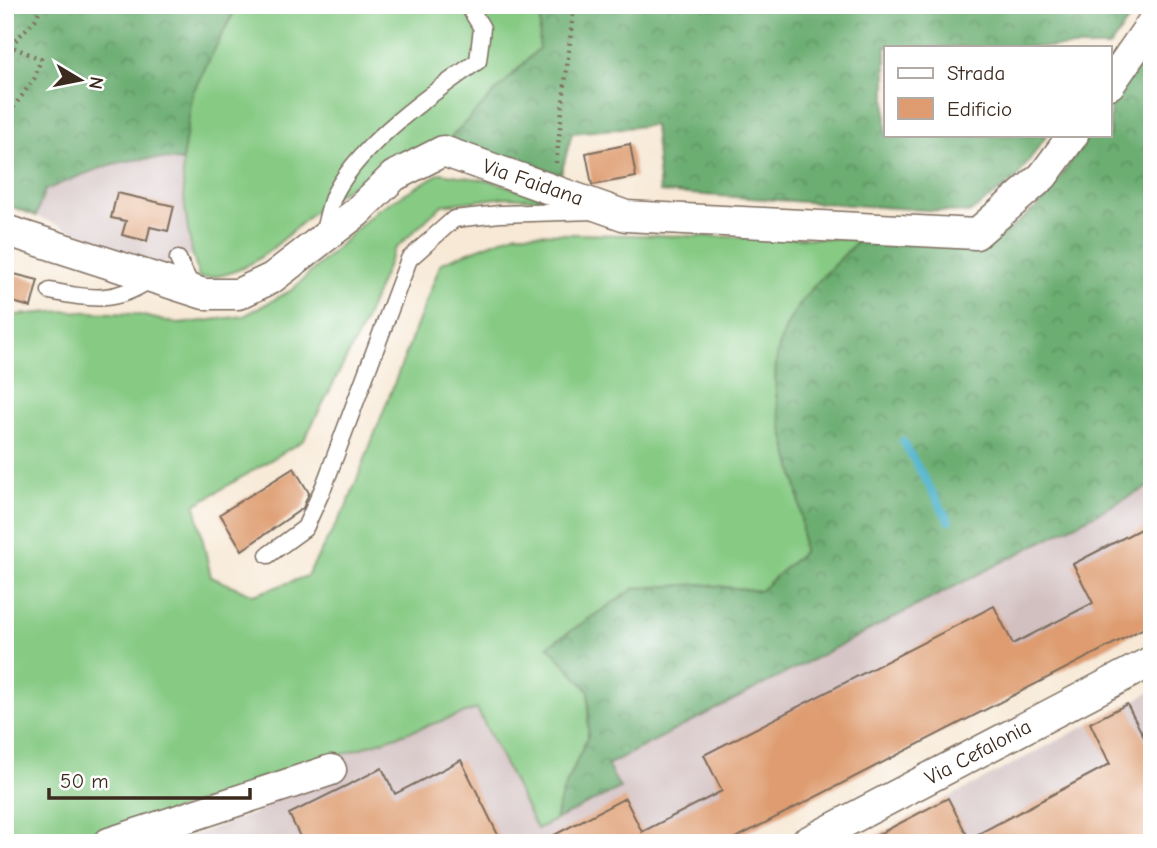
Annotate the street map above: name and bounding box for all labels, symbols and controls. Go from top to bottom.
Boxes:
north arrow [46,46,116,116]
legend [884,46,1112,136]
text: Strada [947,61,1005,85]
text: N [84,75,108,91]
text: Edificio [947,97,1012,121]
street label: Via Faidana [480,154,586,210]
street label: Via Cefalonia [921,714,1035,790]
scale bar [49,757,250,801]
text: 50 m [60,769,109,793]

